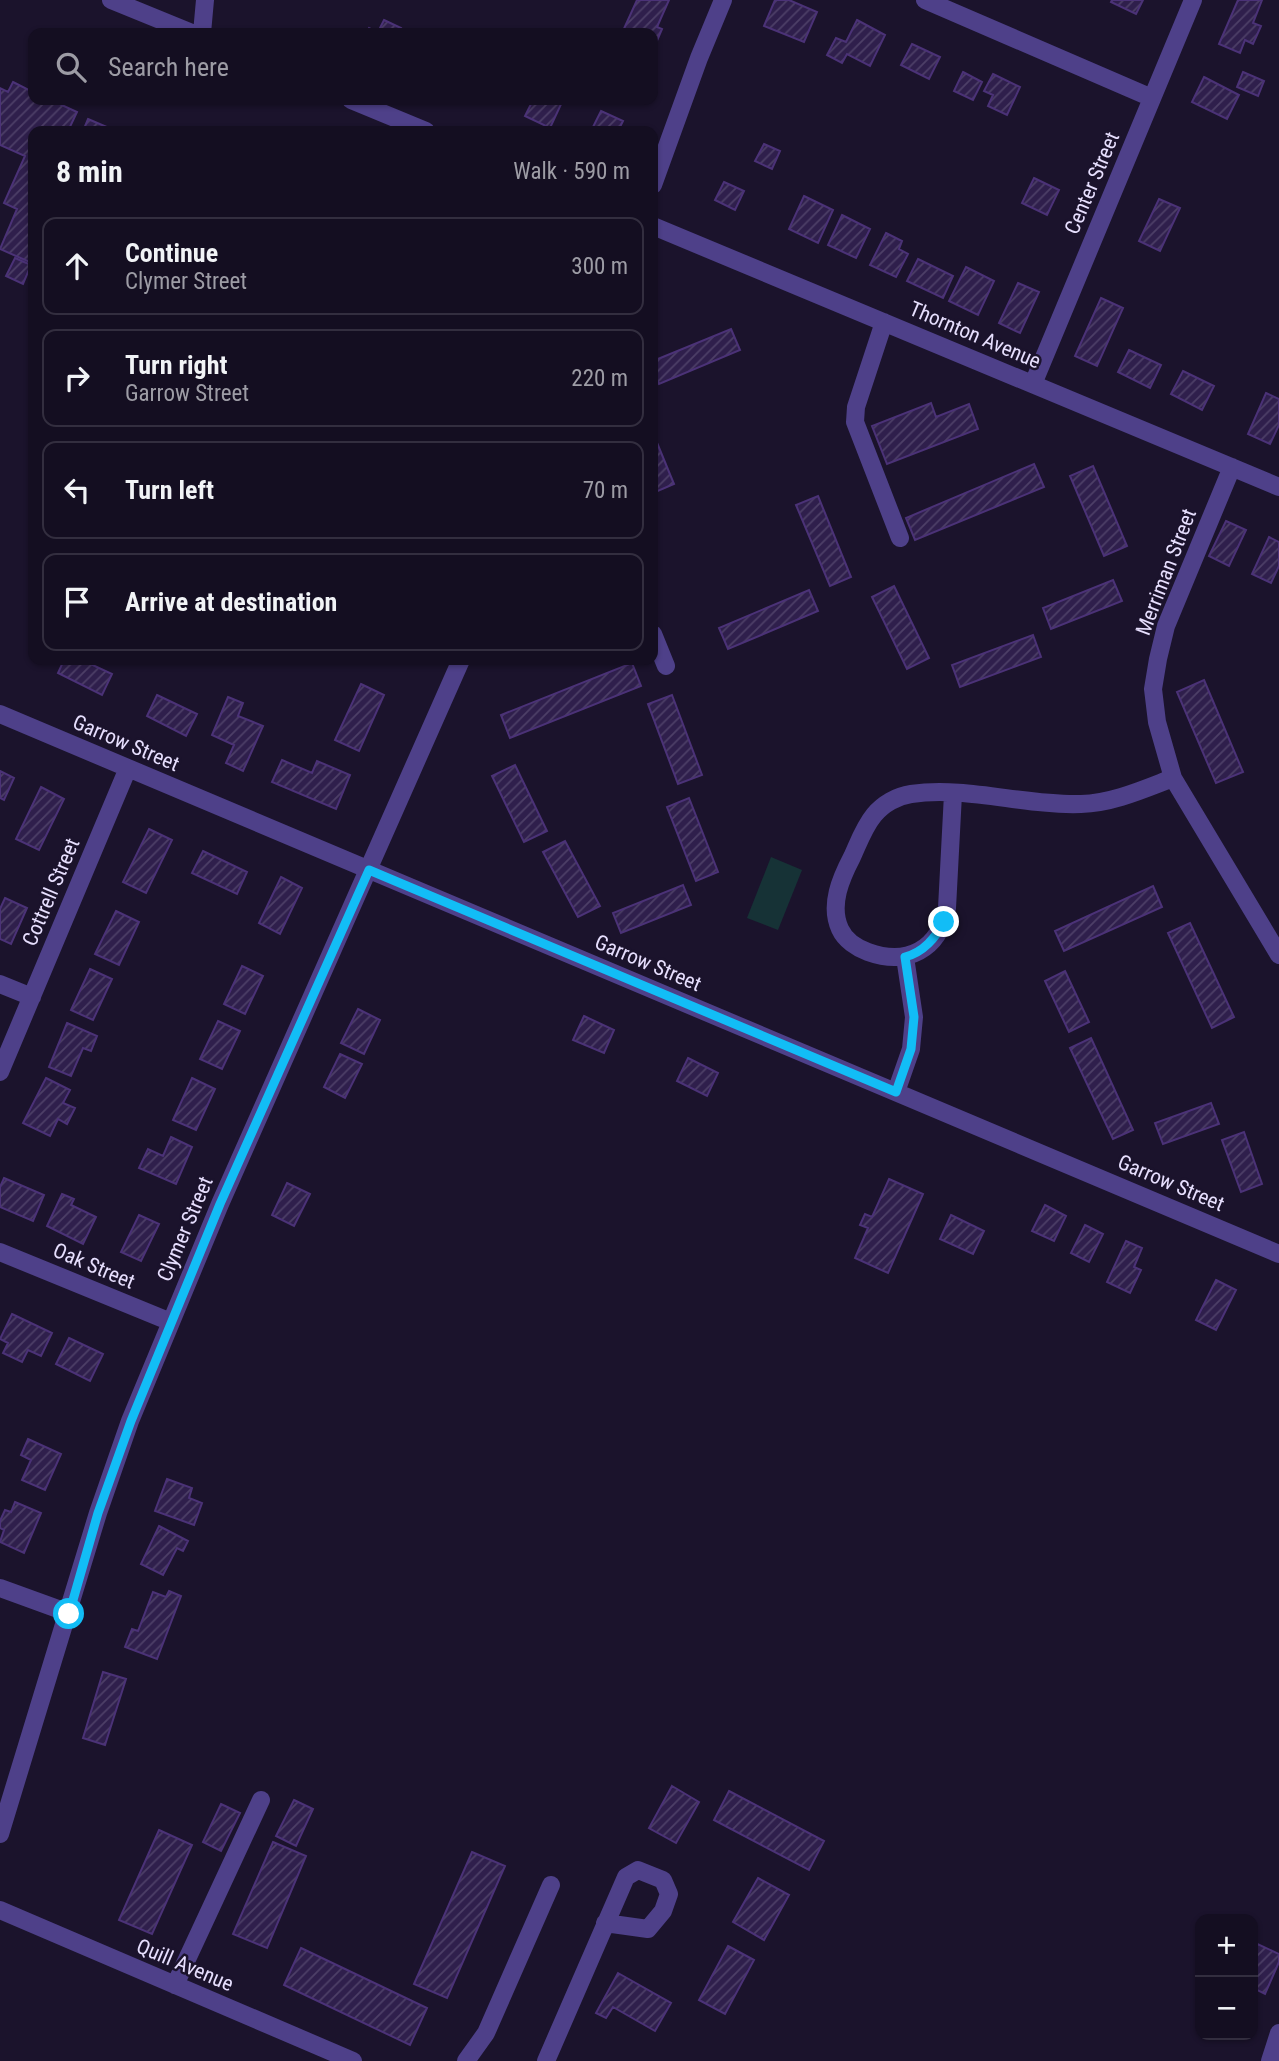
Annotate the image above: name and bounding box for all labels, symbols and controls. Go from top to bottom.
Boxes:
search box [28,28,658,105]
icon: search [52,48,90,86]
text: Search here [108,52,229,82]
street label: Center Street [1060,128,1124,238]
text: 8 min [56,154,123,189]
text: Walk · 590 m [513,158,630,185]
text: Continue [125,238,218,268]
icon: ahead [58,247,96,285]
text: 300 m [571,253,628,280]
text: Clymer Street [125,268,247,295]
street label: Thornton Avenue [906,297,1044,373]
text: Turn right [125,350,227,380]
icon: right [58,359,96,397]
text: 220 m [571,365,628,392]
text: Garrow Street [125,380,249,407]
icon: left [58,471,96,509]
text: Turn left [125,475,214,505]
text: 70 m [583,477,628,504]
street label: Merriman Street [1131,505,1201,639]
icon: arrive [58,583,96,621]
text: Arrive at destination [125,587,337,617]
street label: Garrow Street [69,710,183,776]
street label: Cottrell Street [18,835,84,949]
route end [928,906,959,937]
street label: Garrow Street [591,930,705,996]
street label: Garrow Street [1114,1150,1228,1216]
street label: Clymer Street [152,1173,218,1285]
street label: Oak Street [50,1238,138,1294]
route start [53,1598,84,1629]
map controls [1195,1914,1258,2040]
button: + [1195,1914,1258,1977]
street label: Quill Avenue [133,1934,237,1996]
button: − [1195,1977,1258,2040]

